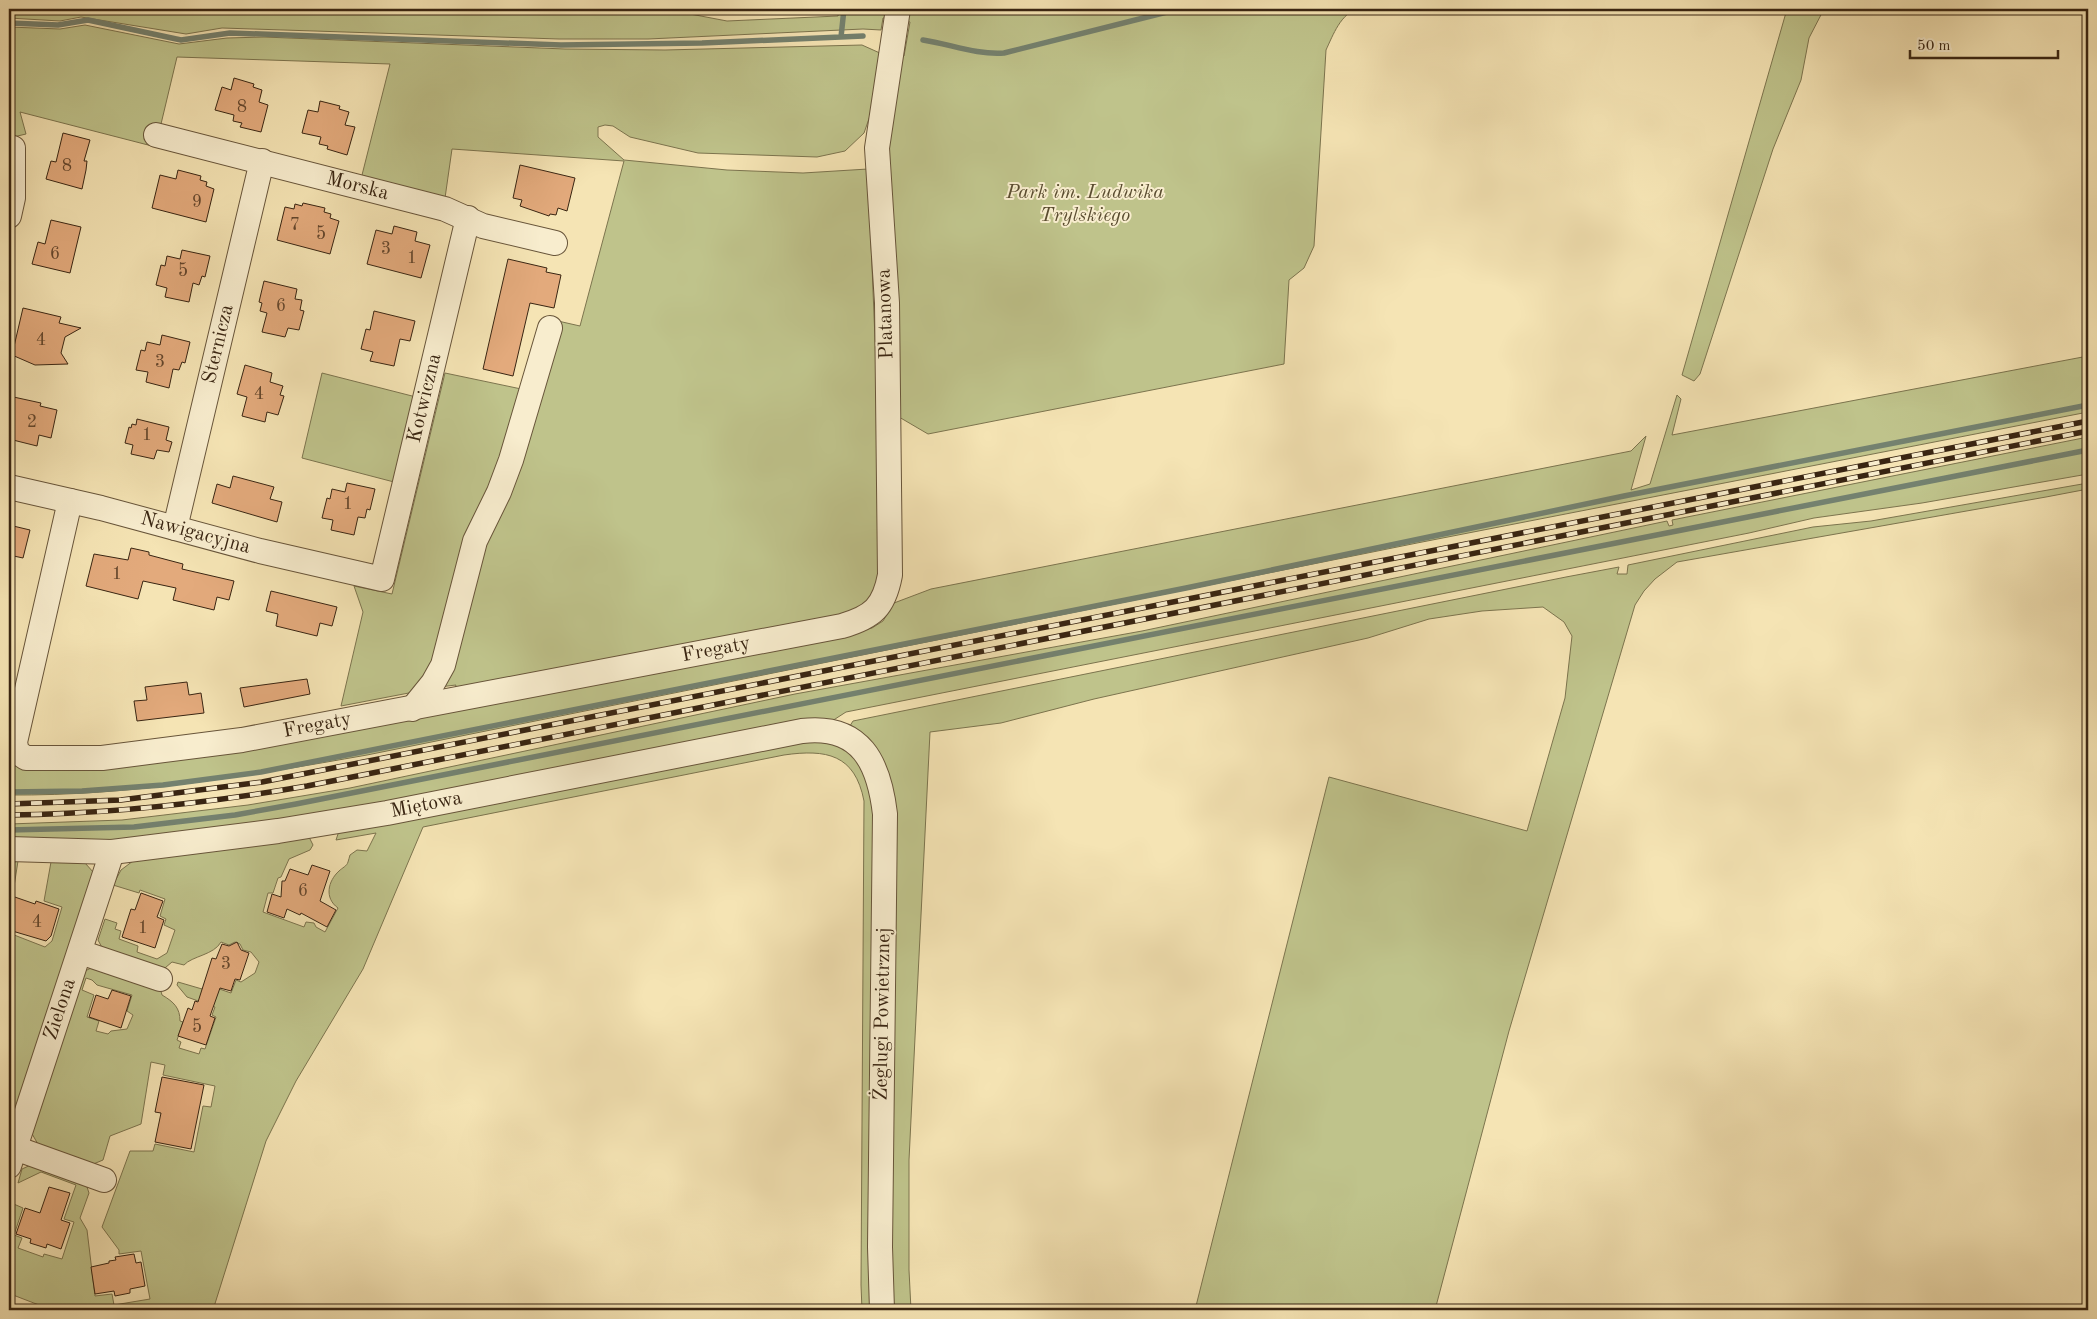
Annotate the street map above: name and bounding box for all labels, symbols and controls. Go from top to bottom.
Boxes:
scale bar [1910,28,2057,60]
text: 50 m [1917,39,1951,54]
house number: 8 [237,98,247,116]
house number: 8 [62,157,72,175]
street label: Morska [324,169,391,204]
park label: Park im. Ludwika Trylskiego [1005,183,1164,226]
house number: 9 [192,193,202,211]
house number: 7 [290,216,300,234]
house number: 5 [316,225,326,243]
house number: 3 [381,240,391,258]
house number: 6 [50,245,60,263]
house number: 1 [407,249,417,267]
house number: 5 [178,262,188,280]
street label: Platanowa [874,268,898,360]
house number: 6 [276,297,286,315]
street label: Sternicza [200,303,238,386]
house number: 4 [36,331,46,349]
street label: Kotwiczna [405,352,445,445]
house number: 3 [155,353,165,371]
house number: 4 [254,385,264,403]
house number: 2 [27,413,37,431]
house number: 1 [142,426,152,444]
house number: 1 [343,495,353,513]
street label: Nawigacyjna [138,509,252,558]
house number: 1 [112,565,122,583]
street label: Fregaty [680,634,752,666]
street label: Fregaty [281,709,354,742]
street label: Miętowa [389,788,464,822]
house number: 6 [298,882,308,900]
house number: 4 [32,913,42,931]
house number: 1 [138,919,148,937]
street label: Żeglugi Powietrznej [869,927,895,1101]
house number: 3 [221,955,231,973]
street label: Zielona [41,976,80,1043]
house number: 5 [192,1018,202,1036]

